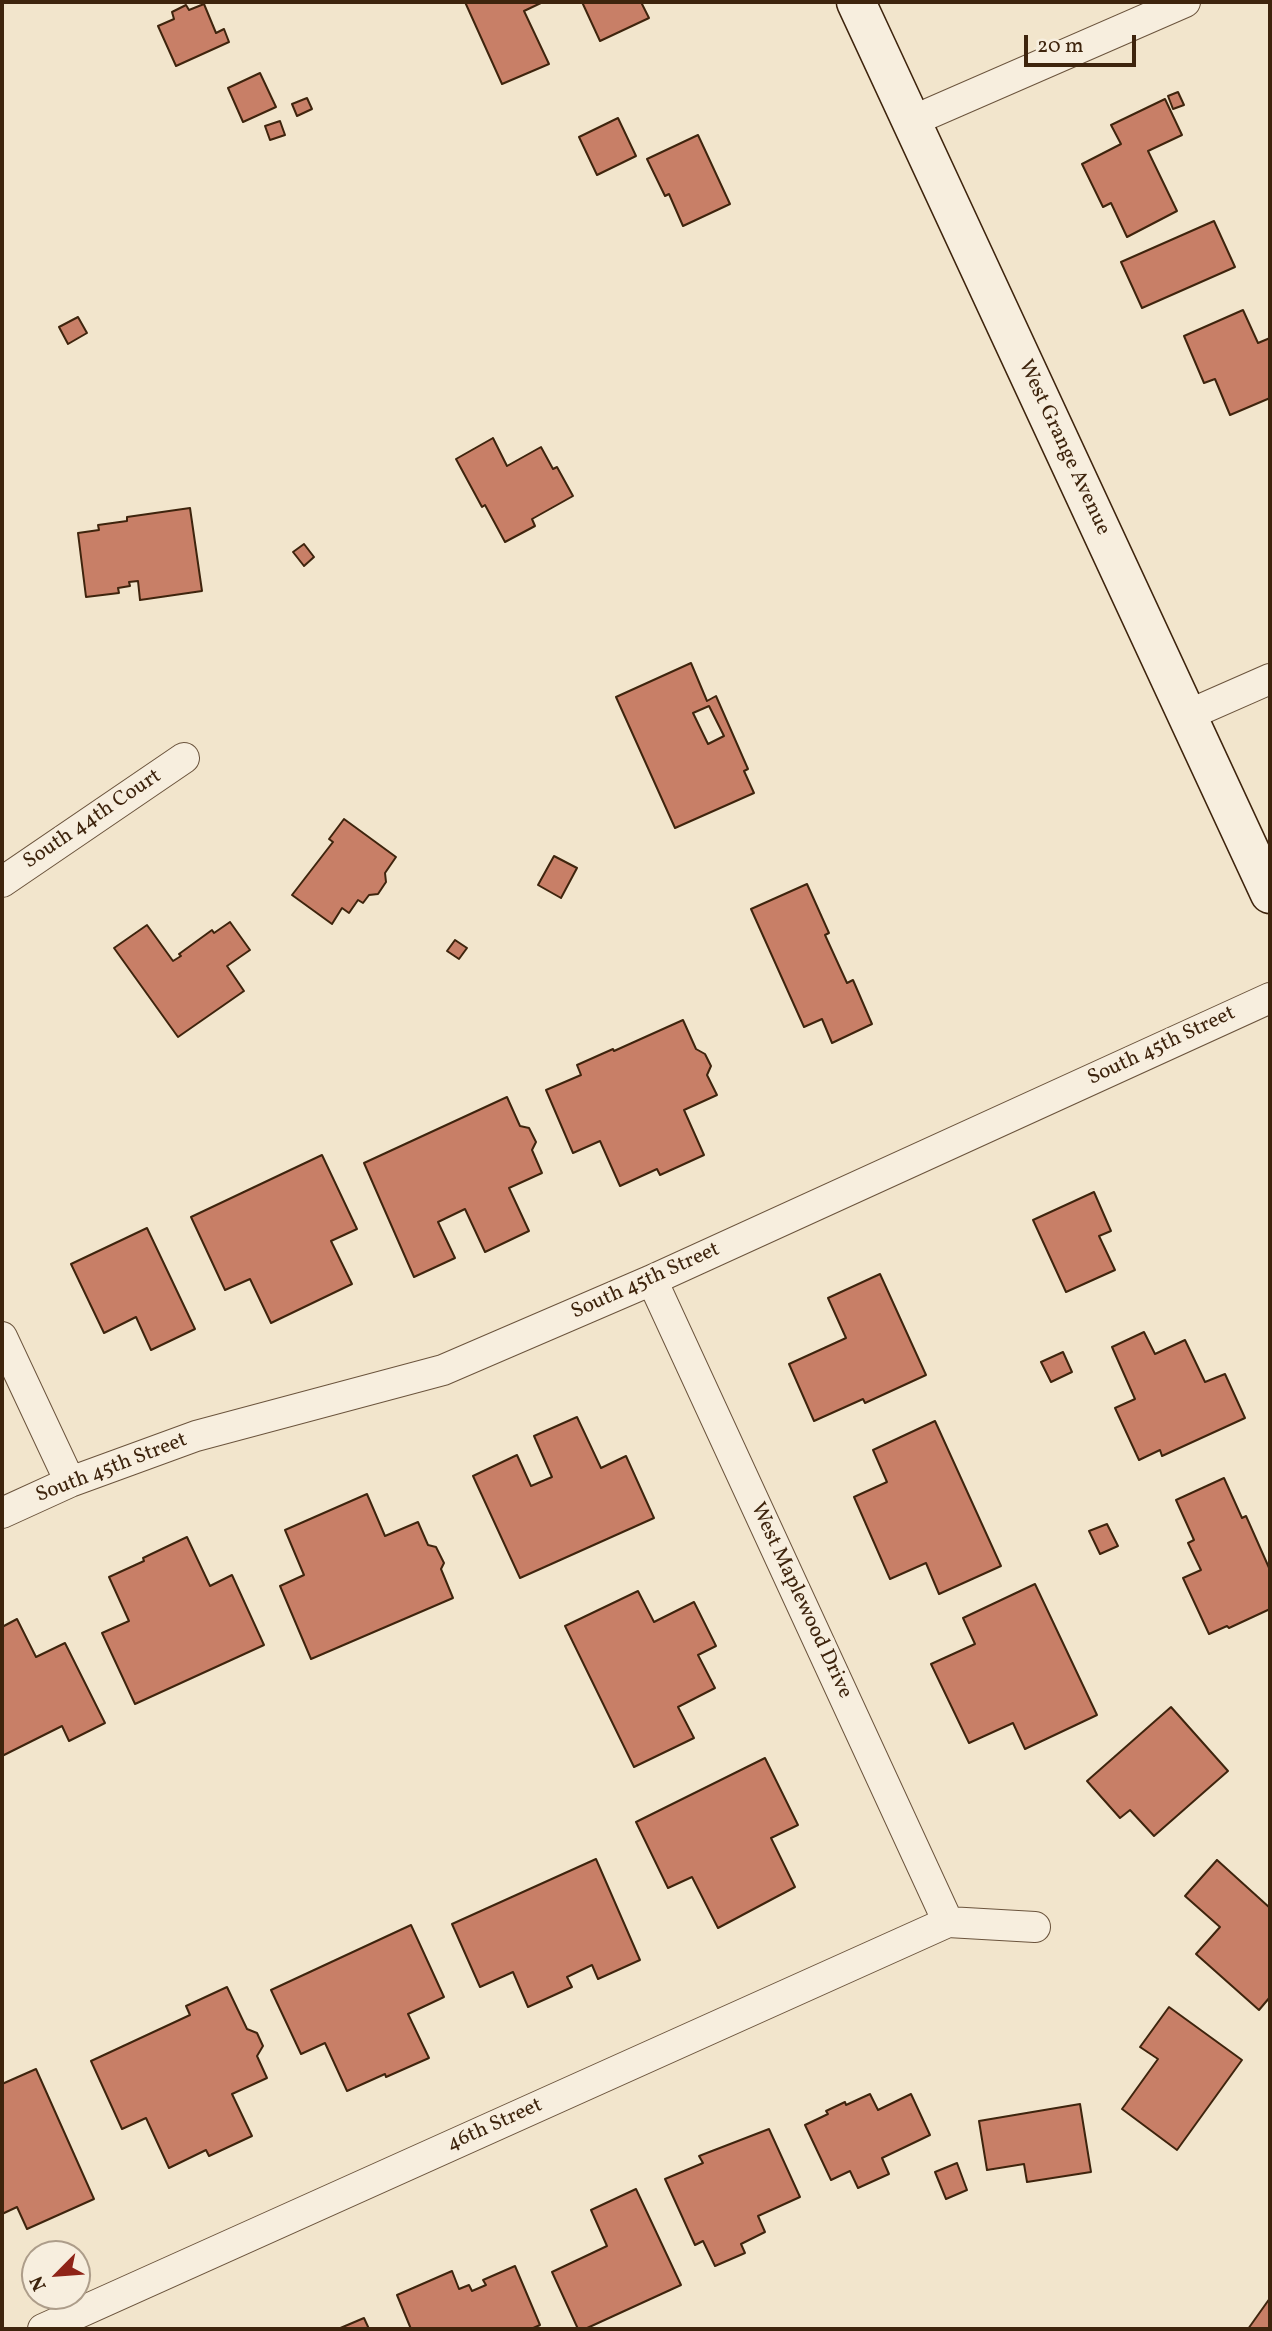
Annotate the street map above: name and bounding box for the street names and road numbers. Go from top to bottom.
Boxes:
street label: West Grange Avenue [1011,356,1115,540]
street label: South 44th Court [19,765,167,875]
street label: South 45th Street [1084,1002,1240,1092]
street label: South 45th Street [568,1238,724,1326]
street label: South 45th Street [33,1429,191,1509]
street label: West Maplewood Drive [743,1499,857,1703]
street label: 46th Street [443,2094,547,2158]

